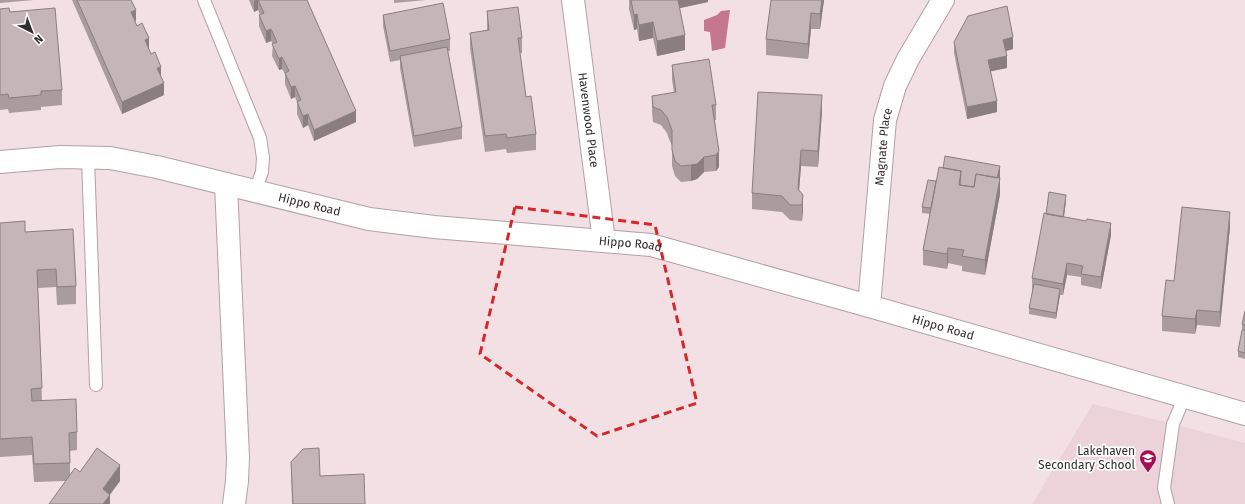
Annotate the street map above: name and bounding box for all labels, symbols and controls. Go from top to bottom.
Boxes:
north arrow [12,12,52,52]
text: N [31,32,45,46]
street label: Havenwood Place [575,72,601,168]
street label: Magnate Place [872,106,895,186]
street label: Hippo Road [277,190,342,219]
street label: Hippo Road [598,234,664,255]
street label: Hippo Road [910,312,976,343]
place label: Lakehaven Secondary School [1038,444,1135,472]
school or university icon: Lakehaven Secondary School [1138,448,1158,473]

